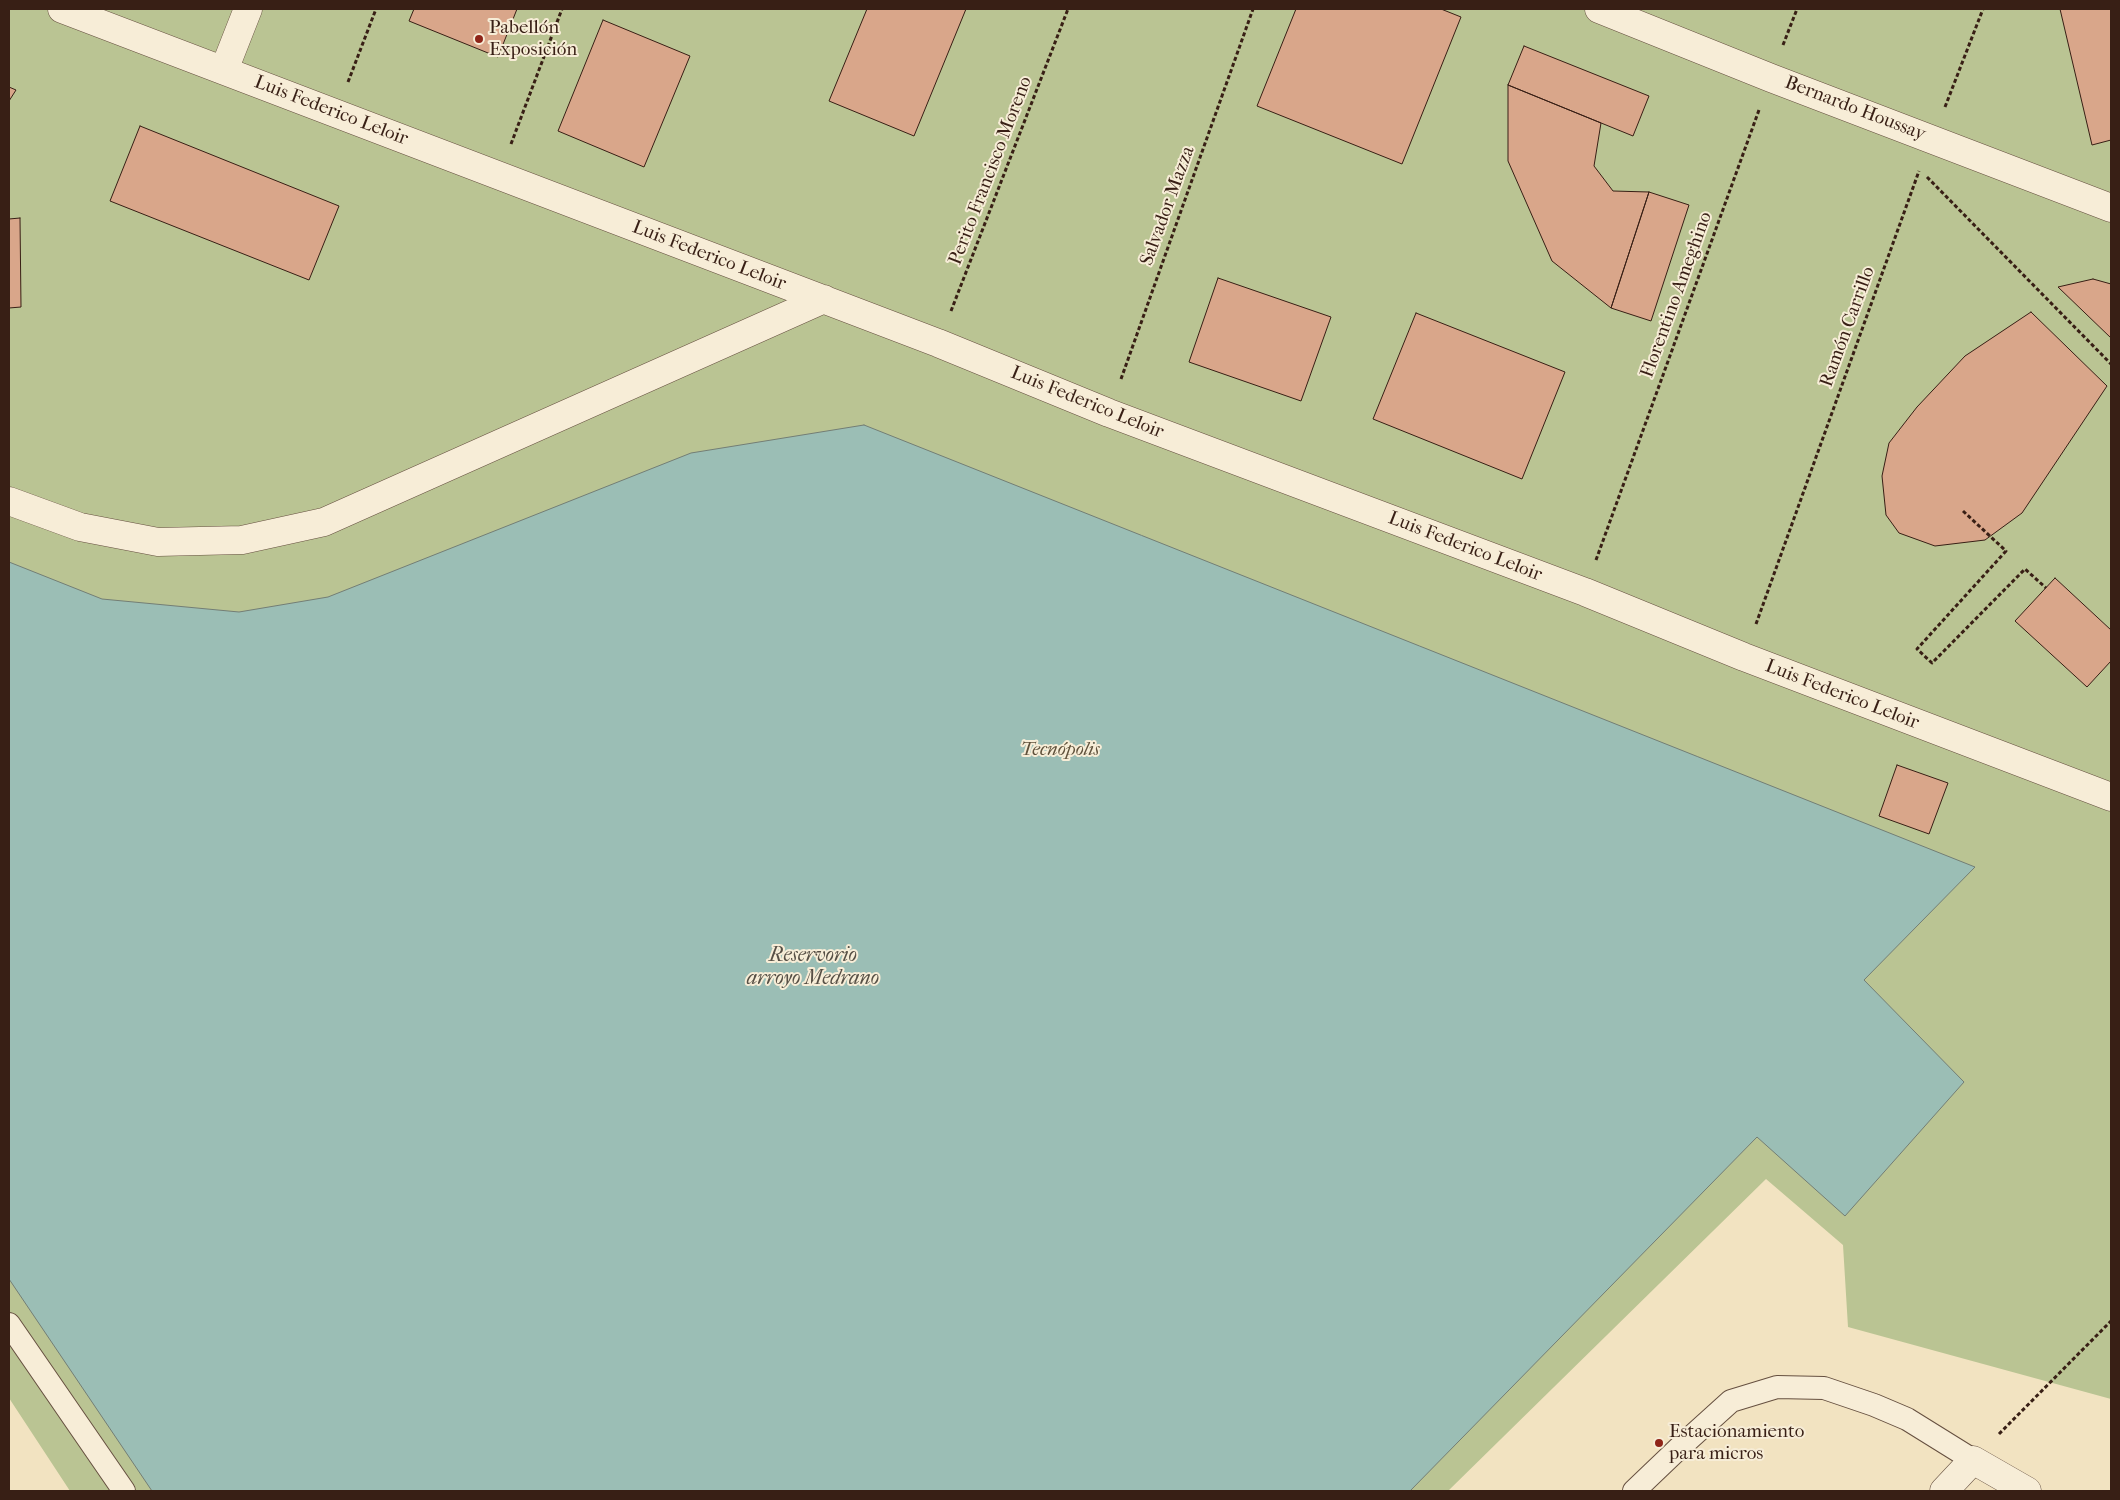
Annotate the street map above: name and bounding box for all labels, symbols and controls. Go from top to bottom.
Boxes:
place label: Pabellón Exposición [489,17,577,61]
marker: Pabellón Exposición [473,33,485,45]
street label: Luis Federico Leloir [251,71,411,151]
street label: Bernardo Houssay [1781,72,1929,146]
street label: Perito Francisco Moreno [944,73,1038,269]
street label: Salvador Mazza [1136,143,1200,269]
street label: Florentino Ameghino [1636,209,1718,381]
street label: Luis Federico Leloir [629,216,789,296]
street label: Ramón Carrillo [1816,264,1880,390]
street label: Luis Federico Leloir [1007,362,1167,444]
street label: Luis Federico Leloir [1385,507,1545,587]
street label: Luis Federico Leloir [1762,655,1922,735]
park label: Tecnópolis [1020,739,1100,761]
water label: Reservorio arroyo Medrano [747,944,879,991]
place label: Estacionamiento para micros [1669,1421,1804,1465]
marker: Estacionamiento para micros [1653,1437,1665,1449]

